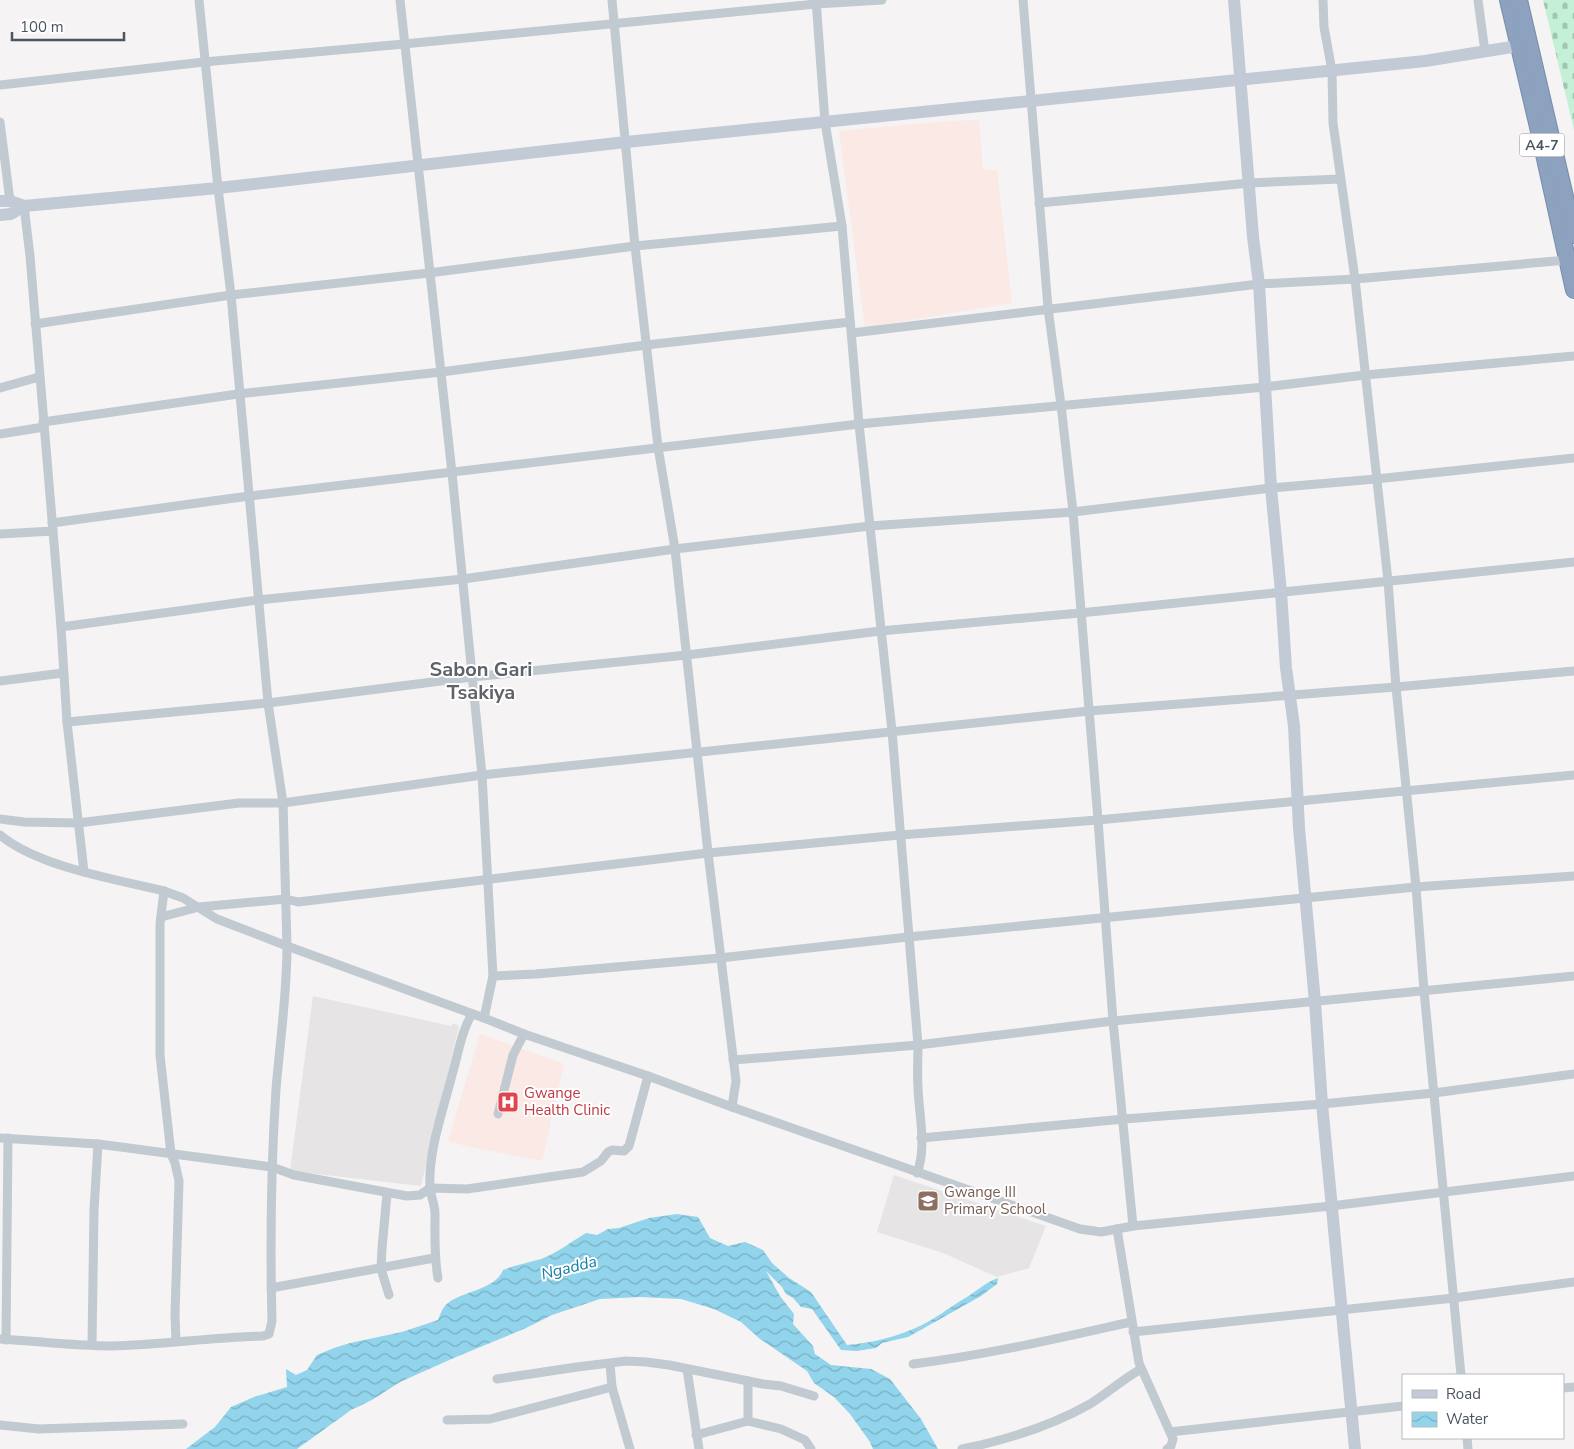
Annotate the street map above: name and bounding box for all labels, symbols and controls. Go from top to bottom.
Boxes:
scale bar [12,10,125,42]
text: 100 m [20,17,64,37]
road number: A4-7 [1520,134,1564,156]
district label: Sabon Gari Tsakiya [430,656,532,706]
place label: Gwange Health Clinic [524,1083,610,1120]
hospital icon: Gwange Health Clinic [496,1090,520,1114]
place label: Gwange III Primary School [944,1182,1047,1219]
school or university icon: Gwange III Primary School [916,1189,940,1213]
water label: Ngadda [539,1250,599,1286]
legend [1402,1374,1564,1439]
text: Road [1446,1384,1481,1404]
text: Water [1446,1409,1489,1429]

